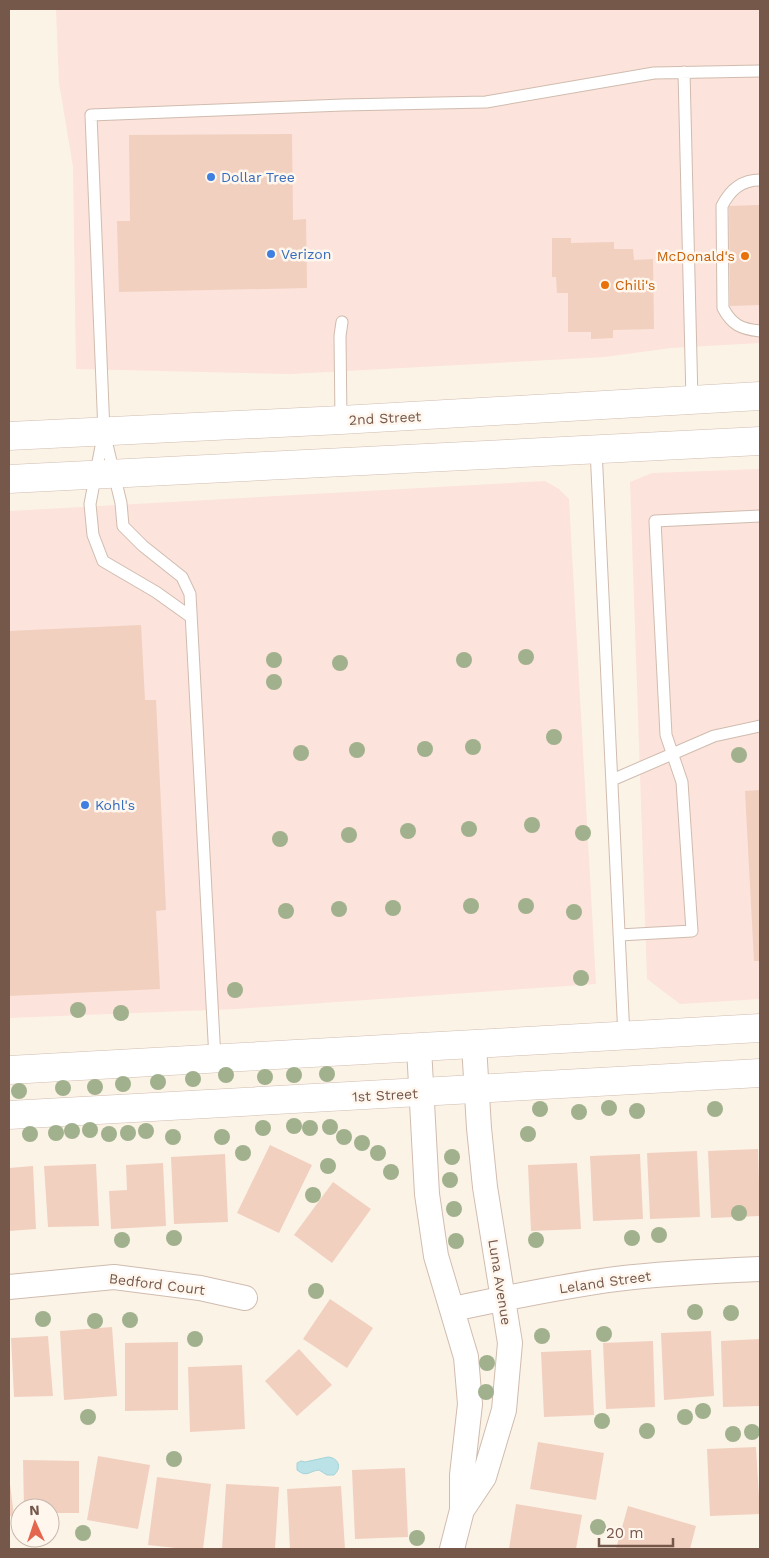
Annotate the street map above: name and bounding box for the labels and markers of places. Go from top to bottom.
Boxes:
place label: Dollar Tree [221,169,295,185]
marker: Dollar Tree [205,171,217,183]
place label: Verizon [281,246,331,262]
marker: Verizon [265,248,277,260]
place label: McDonald's [657,248,735,264]
marker: McDonald's [739,250,751,262]
place label: Chili's [615,277,655,293]
marker: Chili's [599,279,611,291]
place label: Kohl's [95,797,135,813]
marker: Kohl's [79,799,91,811]

